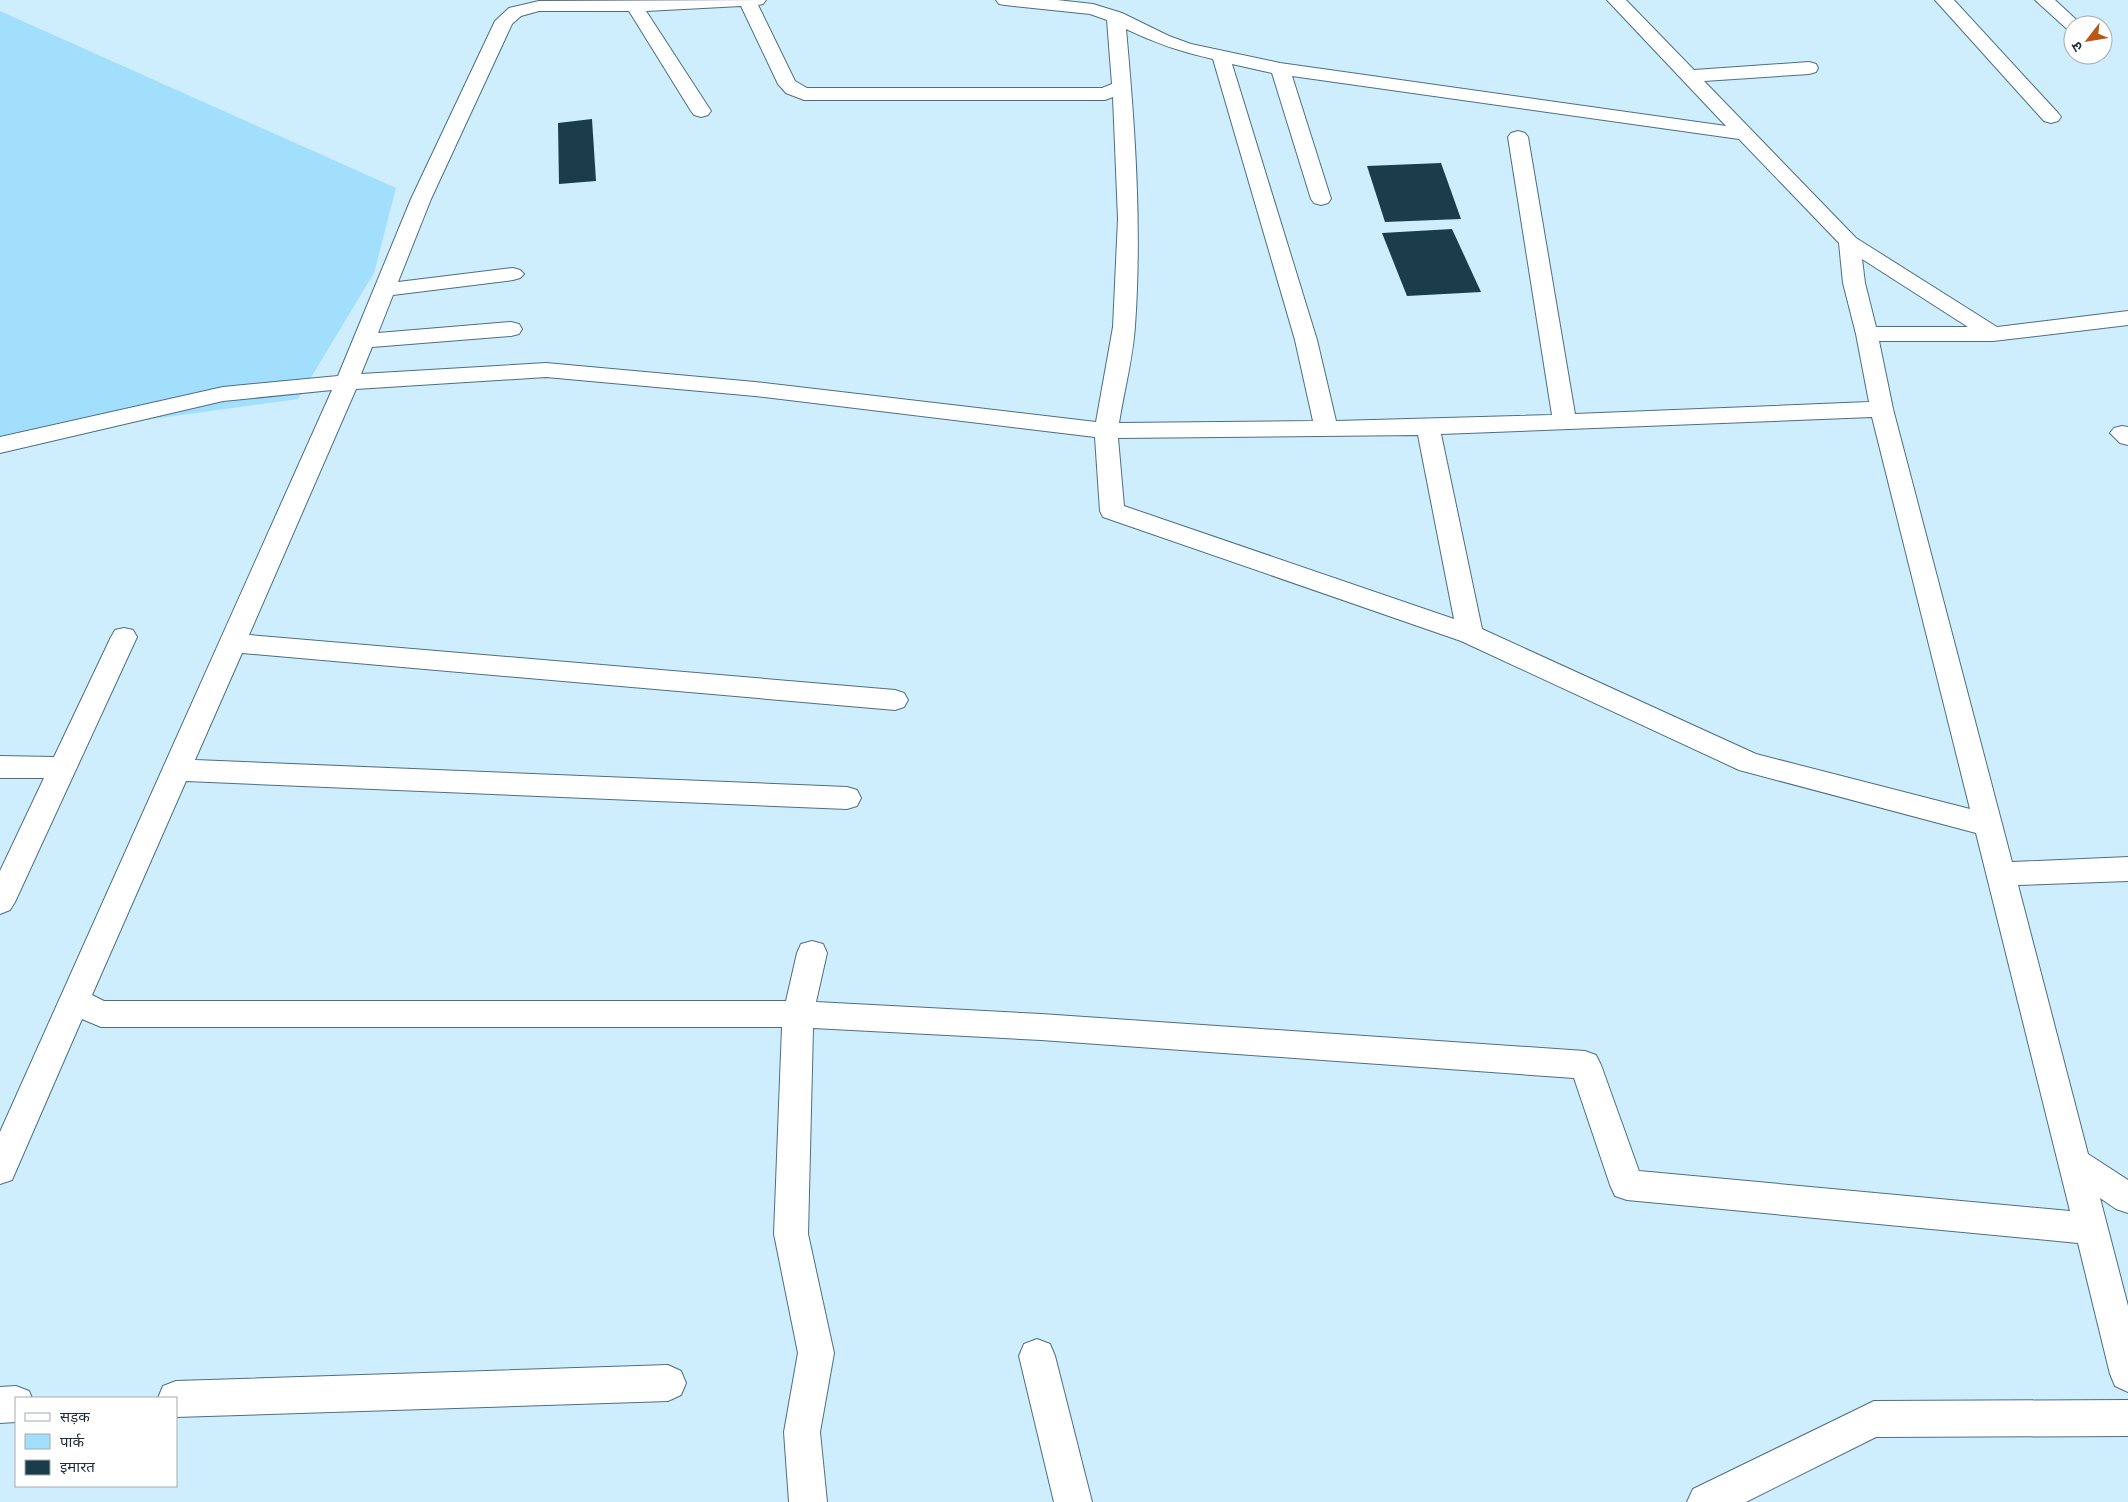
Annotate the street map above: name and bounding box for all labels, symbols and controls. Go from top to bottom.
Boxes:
north arrow [2063,15,2113,65]
text: उ [2067,38,2086,54]
legend [15,1397,178,1487]
text: सड़क [60,1408,90,1425]
text: पार्क [60,1433,84,1450]
text: इमारत [60,1458,95,1475]

